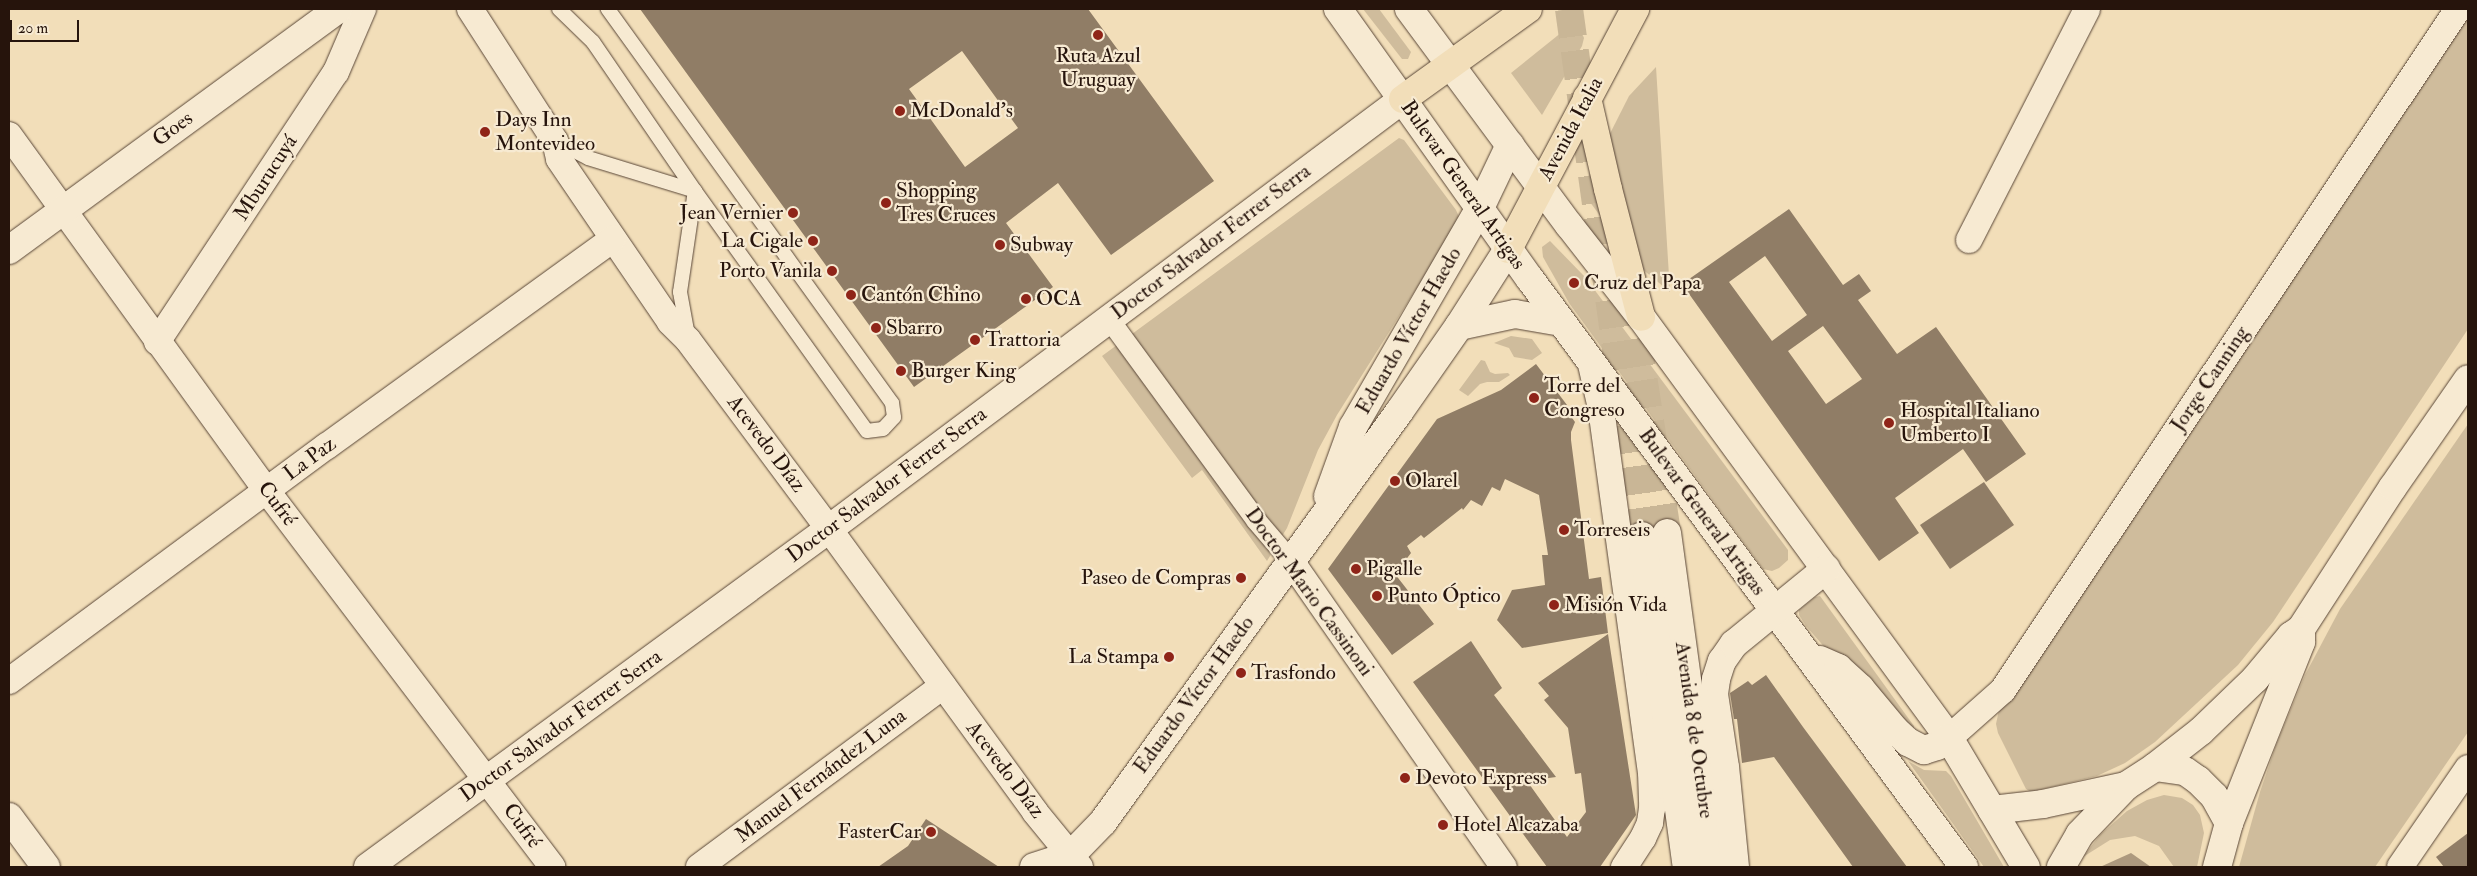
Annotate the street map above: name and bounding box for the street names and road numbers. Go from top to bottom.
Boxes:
street label: Avenida Italia [1533,73,1609,185]
street label: Bulevar General Artigas [1395,96,1531,274]
street label: Goes [148,106,198,152]
street label: Mburucuyá [229,130,303,226]
street label: Doctor Salvador Ferrer Serra [1106,159,1316,325]
street label: Eduardo Víctor Haedo [1351,243,1467,419]
street label: Jorge Canning [2165,321,2255,437]
street label: Acevedo Díaz [721,391,811,497]
street label: Doctor Salvador Ferrer Serra [782,402,992,568]
street label: Bulevar General Artigas [1633,423,1771,601]
street label: La Paz [279,432,341,486]
street label: Cufré [252,477,302,531]
street label: Doctor Mario Cassinoni [1239,503,1379,681]
street label: Eduardo Víctor Haedo [1128,611,1260,779]
street label: Avenida 8 de Octubre [1669,640,1719,820]
street label: Doctor Salvador Ferrer Serra [455,644,667,808]
street label: Manuel Fernández Luna [730,703,912,849]
street label: Acevedo Díaz [960,717,1050,823]
street label: Cufré [497,799,547,853]

